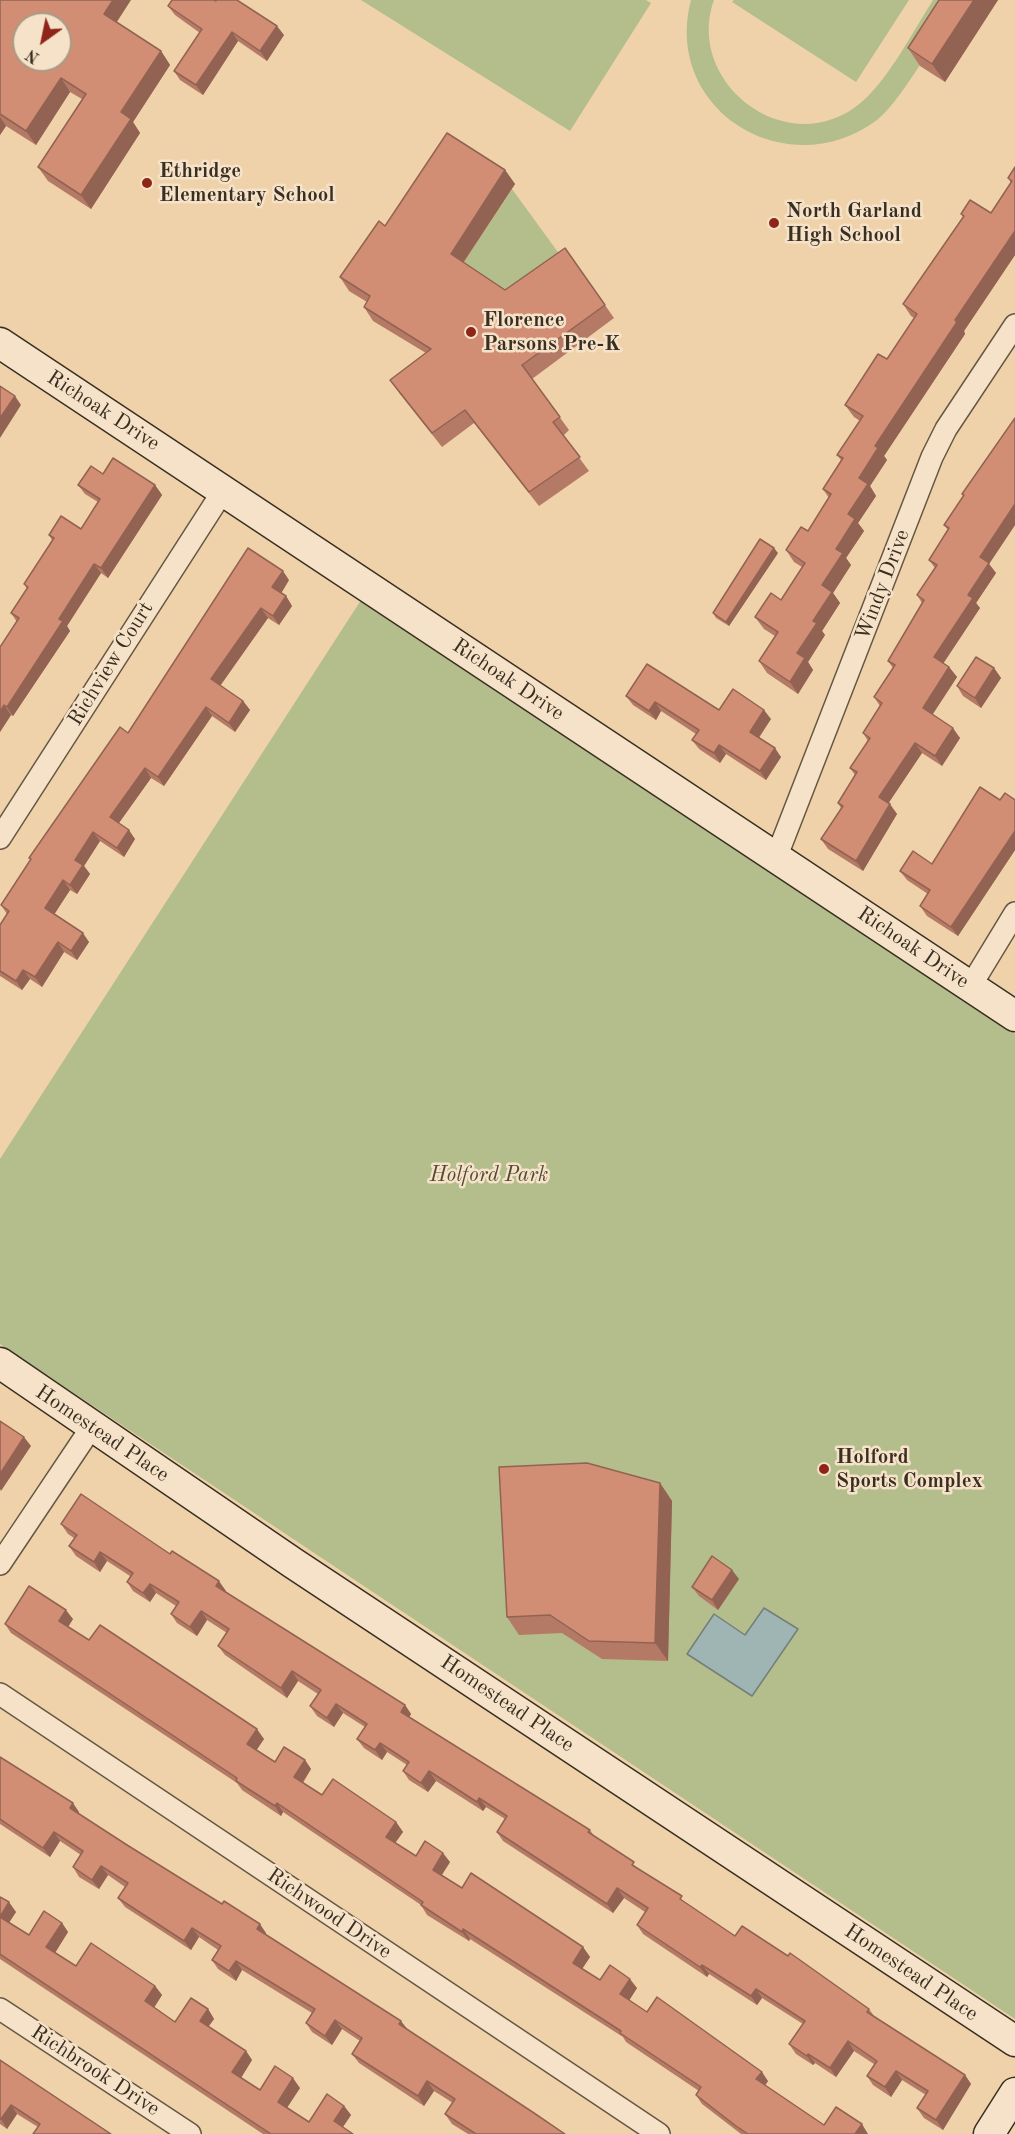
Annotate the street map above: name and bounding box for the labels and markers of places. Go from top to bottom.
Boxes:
place label: Ethridge Elementary School [159,158,335,208]
marker: Ethridge Elementary School [140,176,154,190]
place label: North Garland High School [786,198,922,248]
marker: North Garland High School [767,216,781,230]
place label: Florence Parsons Pre-K [483,307,621,357]
marker: Florence Parsons Pre-K [464,325,478,339]
place label: Holford Sports Complex [836,1444,983,1494]
marker: Holford Sports Complex [817,1462,831,1476]

